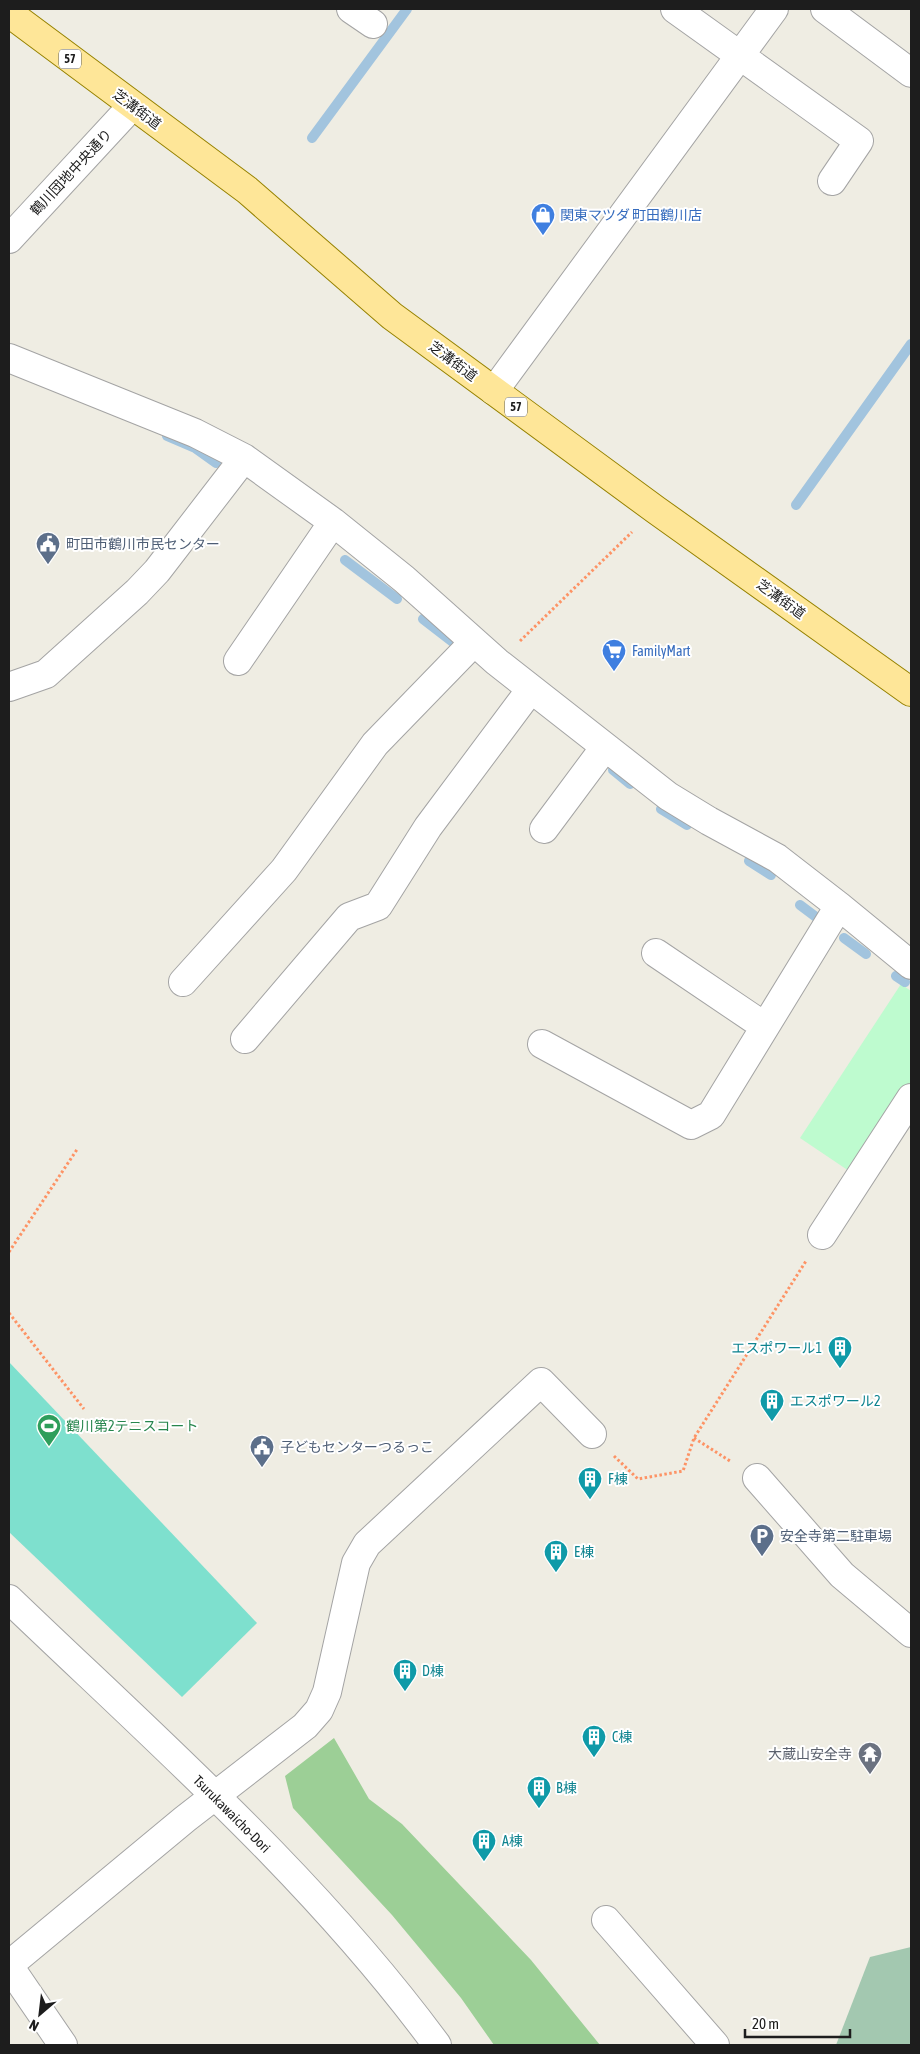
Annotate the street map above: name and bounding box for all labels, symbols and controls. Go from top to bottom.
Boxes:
road number: 57 [59,50,81,68]
street label: 芝溝街道 [110,86,164,132]
street label: 鶴川団地中央通り [27,126,115,218]
shop icon: 関東マツダ 町田鶴川店 [530,202,556,236]
place label: 関東マツダ 町田鶴川店 [560,207,702,223]
street label: 芝溝街道 [426,338,480,384]
road number: 57 [505,398,527,417]
public building icon: 町田市鶴川市民センター [35,531,61,565]
place label: 町田市鶴川市民センター [66,536,220,552]
street label: 芝溝街道 [754,576,808,622]
supermarket icon: FamilyMart [601,638,627,672]
place label: FamilyMart [632,643,690,659]
building icon: エスポワール1 [827,1335,853,1369]
place label: エスポワール1 [731,1340,822,1356]
building icon: エスポワール2 [759,1388,785,1422]
place label: エスポワール2 [790,1393,881,1409]
sports icon: 鶴川第2テニスコート [36,1413,62,1447]
place label: 鶴川第2テニスコート [66,1418,199,1434]
public building icon: 子どもセンターつるっこ [249,1434,275,1468]
place label: 子どもセンターつるっこ [280,1439,434,1455]
building icon: F棟 [577,1466,603,1500]
place label: F棟 [608,1471,628,1487]
parking icon: 安全寺第二駐車場 [749,1523,775,1557]
place label: 安全寺第二駐車場 [780,1528,892,1544]
building icon: E棟 [543,1539,569,1573]
place label: E棟 [574,1544,594,1560]
building icon: D棟 [392,1658,418,1692]
place label: D棟 [422,1663,444,1679]
building icon: C棟 [581,1724,607,1758]
place label: C棟 [612,1729,632,1745]
temple icon: 大蔵山安全寺 [857,1741,883,1775]
place label: 大蔵山安全寺 [768,1746,852,1762]
street label: Tsurukawaicho-Dori [190,1772,274,1856]
building icon: B棟 [526,1775,552,1809]
place label: B棟 [556,1780,577,1796]
building icon: A棟 [471,1828,497,1862]
place label: A棟 [502,1833,523,1849]
north arrow [15,1989,65,2039]
scale bar [745,2006,850,2038]
text: 20 m [752,2015,779,2032]
text: N [26,2016,41,2034]

